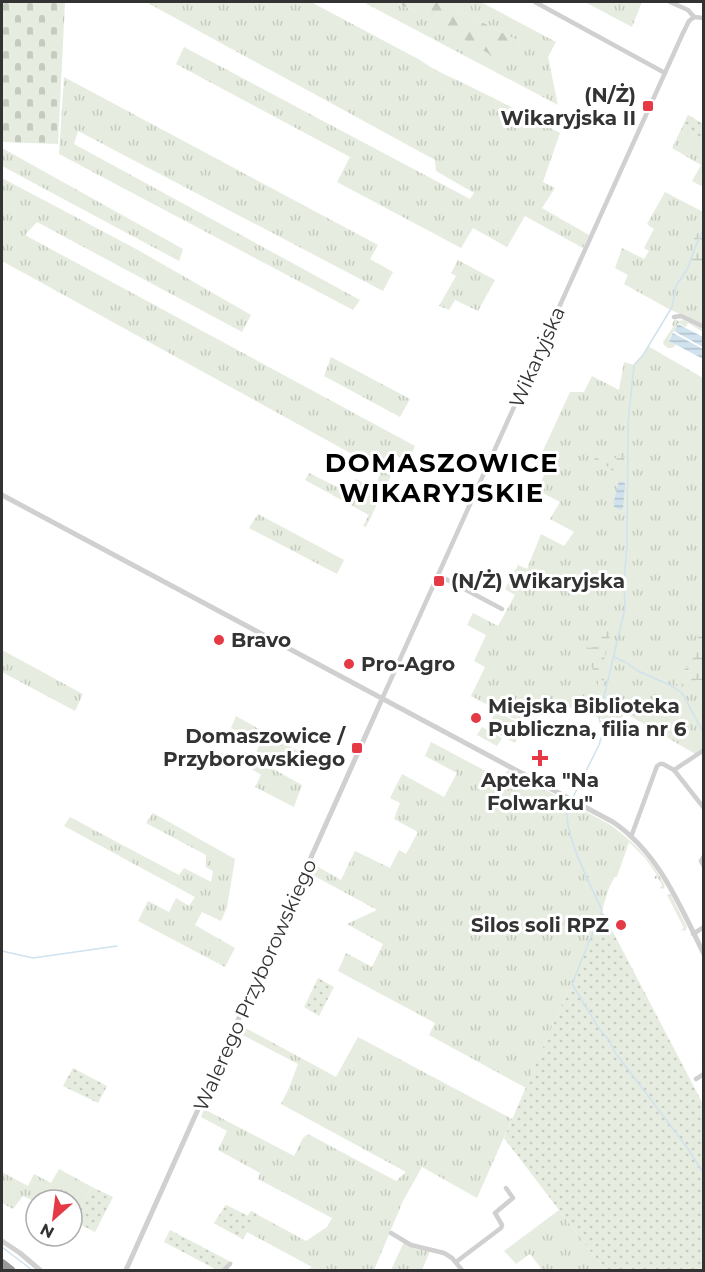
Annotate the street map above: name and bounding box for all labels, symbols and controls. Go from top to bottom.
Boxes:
place label: (N/Ż) Wikaryjska II [501,83,636,130]
marker: (N/Ż) Wikaryjska II [641,99,655,113]
street label: Wikaryjska [504,303,570,411]
district label: DOMASZOWICE WIKARYJSKIE [325,447,559,509]
place label: (N/Ż) Wikaryjska [451,569,625,593]
marker: (N/Ż) Wikaryjska [432,574,446,588]
place label: Bravo [231,628,291,652]
marker: Bravo [212,633,226,647]
place label: Pro-Agro [361,652,455,676]
marker: Pro-Agro [342,657,356,671]
place label: Miejska Biblioteka Publiczna, filia nr 6 [488,694,687,741]
marker: Miejska Biblioteka Publiczna, filia nr 6 [469,711,483,725]
place label: Domaszowice / Przyborowskiego [163,724,346,771]
marker: Domaszowice / Przyborowskiego [350,741,364,755]
marker: Apteka "Na Folwarku" [533,751,547,765]
place label: Apteka "Na Folwarku" [480,768,599,815]
street label: Walerego Przyborowskiego [188,855,322,1115]
place label: Silos soli RPZ [471,913,609,937]
marker: Silos soli RPZ [614,918,628,932]
north arrow [24,1188,84,1248]
text: N [37,1219,57,1242]

